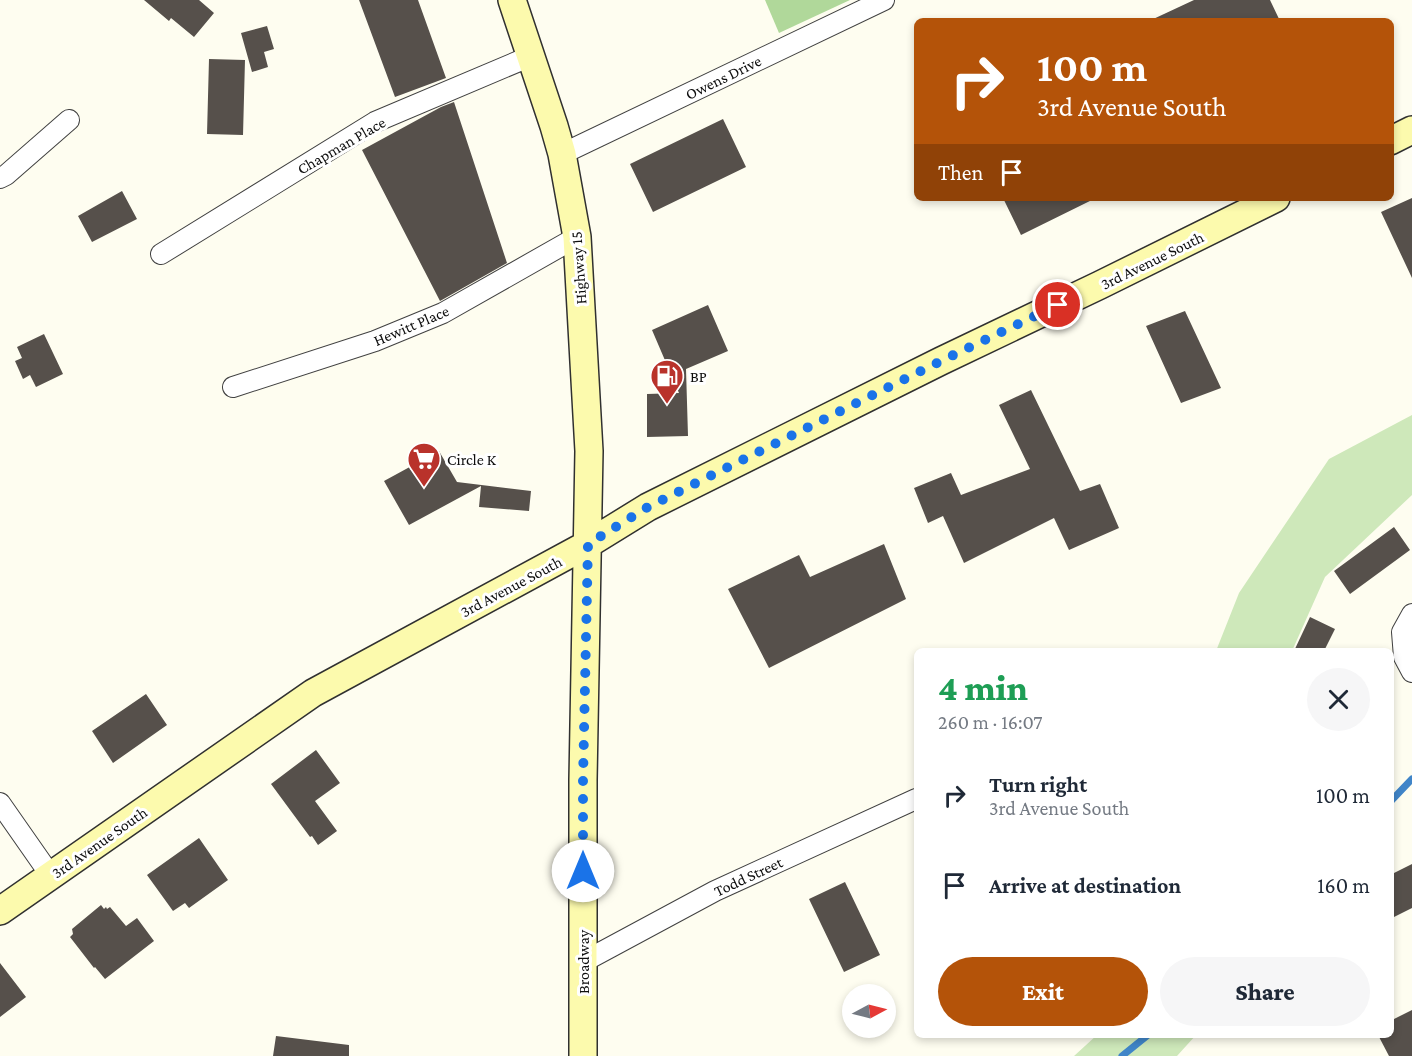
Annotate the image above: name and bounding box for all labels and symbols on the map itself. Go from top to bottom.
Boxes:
street label: Owens Drive [683,52,764,103]
street label: Chapman Place [294,113,389,178]
street label: 3rd Avenue South [1098,228,1207,293]
street label: Highway 15 [567,231,591,305]
pin [1032,279,1083,330]
street label: Hewitt Place [371,302,451,349]
fuel station icon: BP [649,358,685,405]
place label: BP [690,368,707,385]
supermarket icon: Circle K [406,441,442,488]
place label: Circle K [447,451,497,468]
street label: 3rd Avenue South [458,552,565,620]
street label: 3rd Avenue South [48,803,150,882]
position arrow [551,839,615,903]
street label: Todd Street [711,853,786,900]
street label: Broadway [575,929,593,994]
north arrow [842,984,896,1038]

